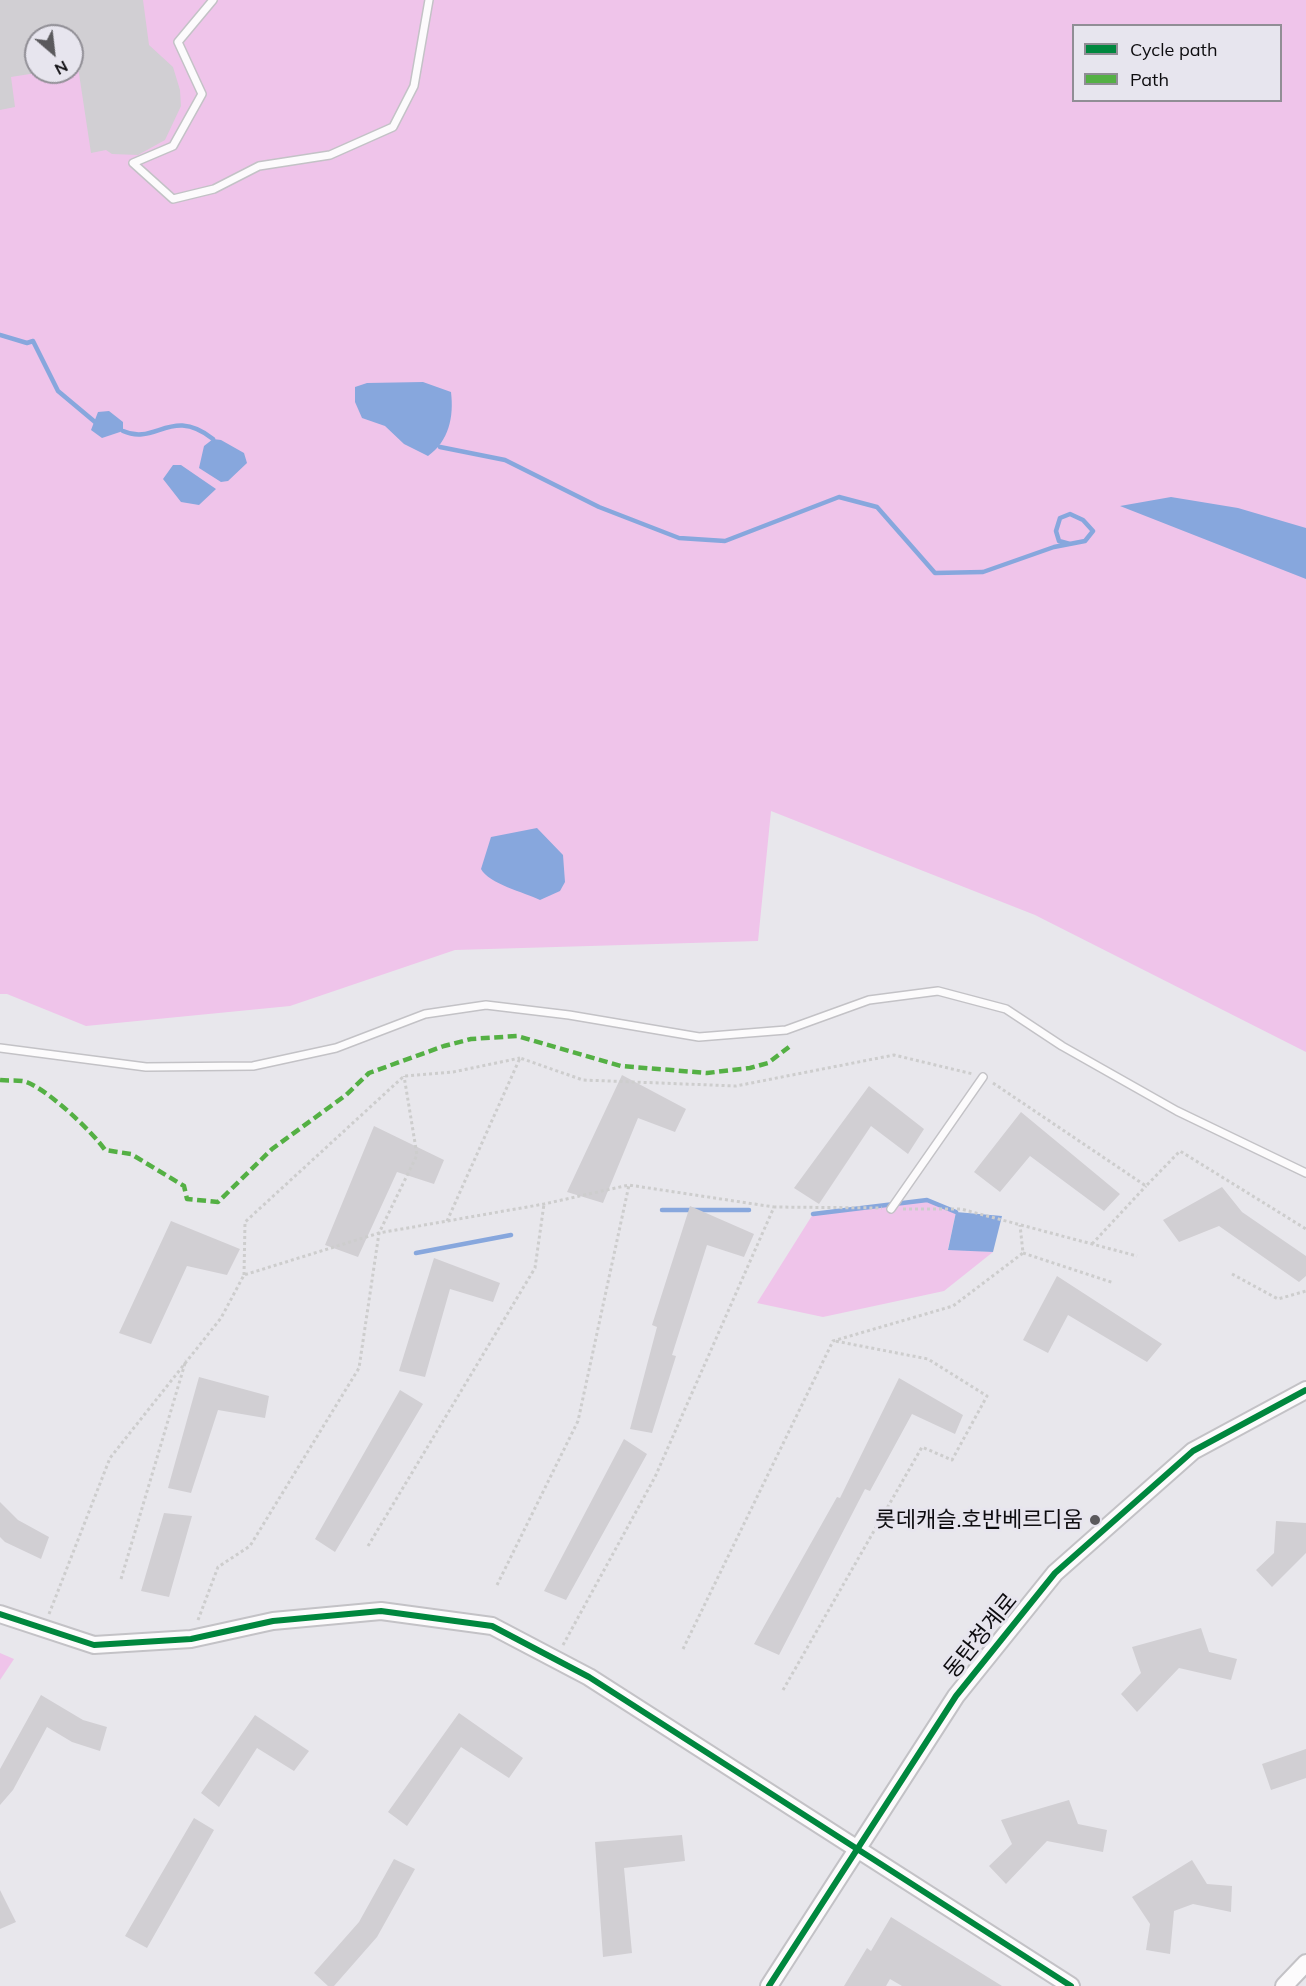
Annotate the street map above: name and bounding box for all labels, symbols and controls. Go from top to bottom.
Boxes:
north arrow [24,24,84,84]
legend [1072,24,1282,102]
text: Cycle path [1130,38,1217,61]
text: N [51,56,72,80]
text: Path [1130,68,1169,91]
place label: 롯데캐슬.호반베르디움 [876,1507,1083,1533]
marker: 롯데캐슬.호반베르디움 [1088,1513,1102,1527]
street label: 동탄청계로 [939,1588,1023,1684]

